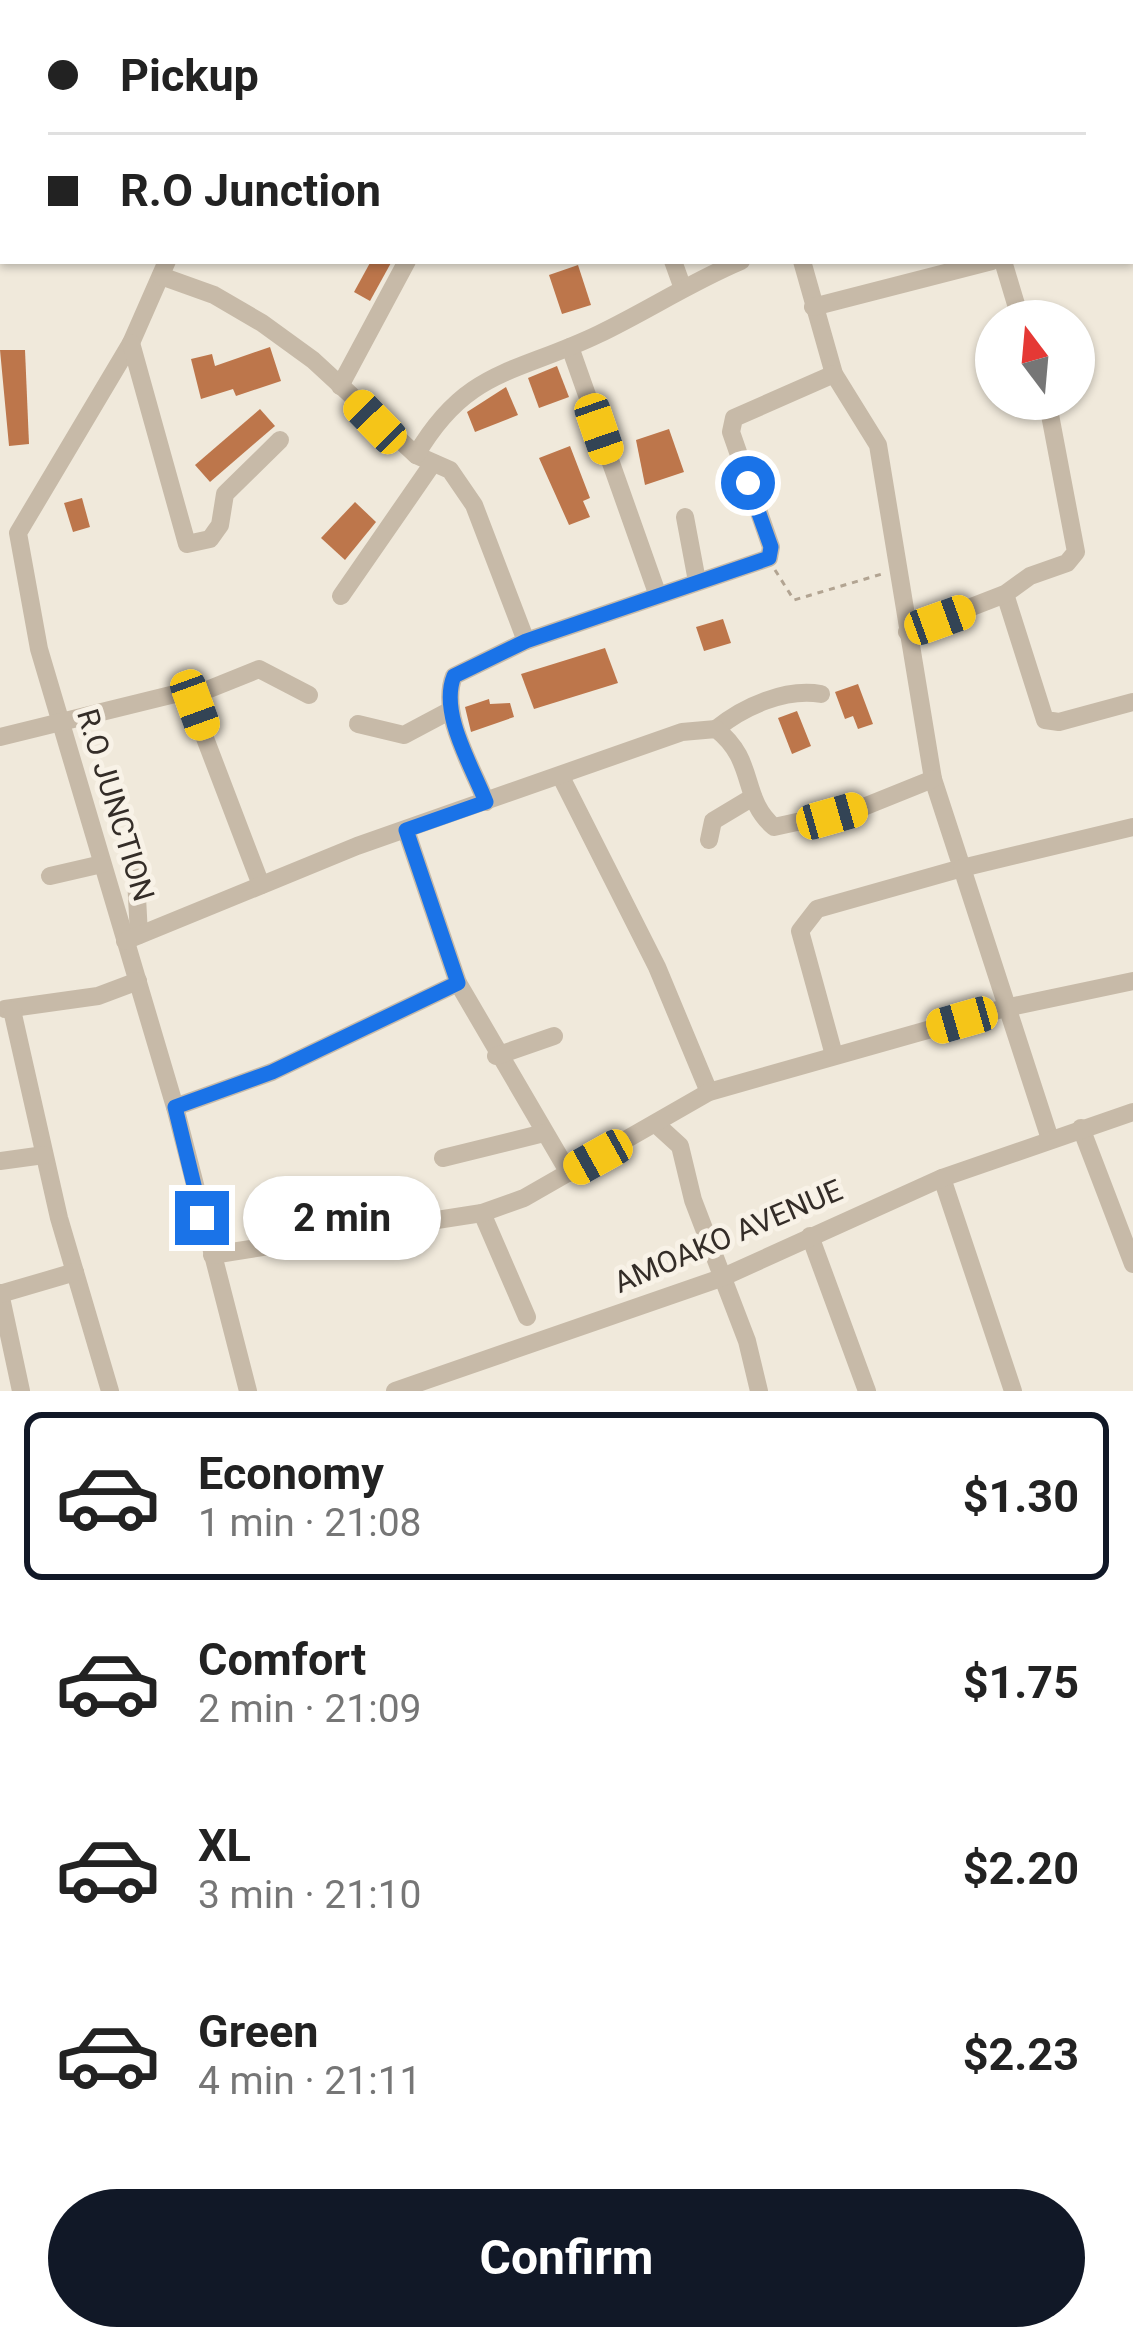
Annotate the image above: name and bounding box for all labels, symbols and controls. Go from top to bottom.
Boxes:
text: Pickup [120,49,259,102]
text: R.O Junction [120,164,381,217]
north arrow [975,300,1095,420]
map controls [975,300,1095,420]
car [337,384,413,460]
car [570,389,628,469]
route start [721,456,775,510]
car [900,591,980,649]
car [166,665,224,745]
street label: R.O JUNCTION [70,705,162,905]
car [792,789,872,843]
car [922,993,1002,1047]
car [558,1124,638,1190]
street label: AMOAKO AVENUE [609,1172,847,1300]
callout: 2 min [244,1176,442,1260]
route end [175,1191,229,1245]
text: 2 min [293,1195,391,1241]
icon: car [54,1442,162,1550]
text: Economy [198,1447,384,1500]
text: $1.30 [963,1470,1079,1523]
text: 1 min · 21:08 [198,1500,421,1546]
icon: car [54,1628,162,1736]
text: Comfort [198,1633,366,1686]
text: $1.75 [963,1656,1079,1709]
text: 2 min · 21:09 [198,1686,421,1732]
icon: car [54,1814,162,1922]
text: XL [198,1819,251,1872]
text: $2.20 [963,1842,1079,1895]
text: 3 min · 21:10 [198,1872,421,1918]
icon: car [54,2000,162,2108]
text: Green [198,2005,319,2058]
text: $2.23 [963,2028,1079,2081]
text: 4 min · 21:11 [198,2058,421,2104]
button: Confirm [48,2189,1085,2327]

